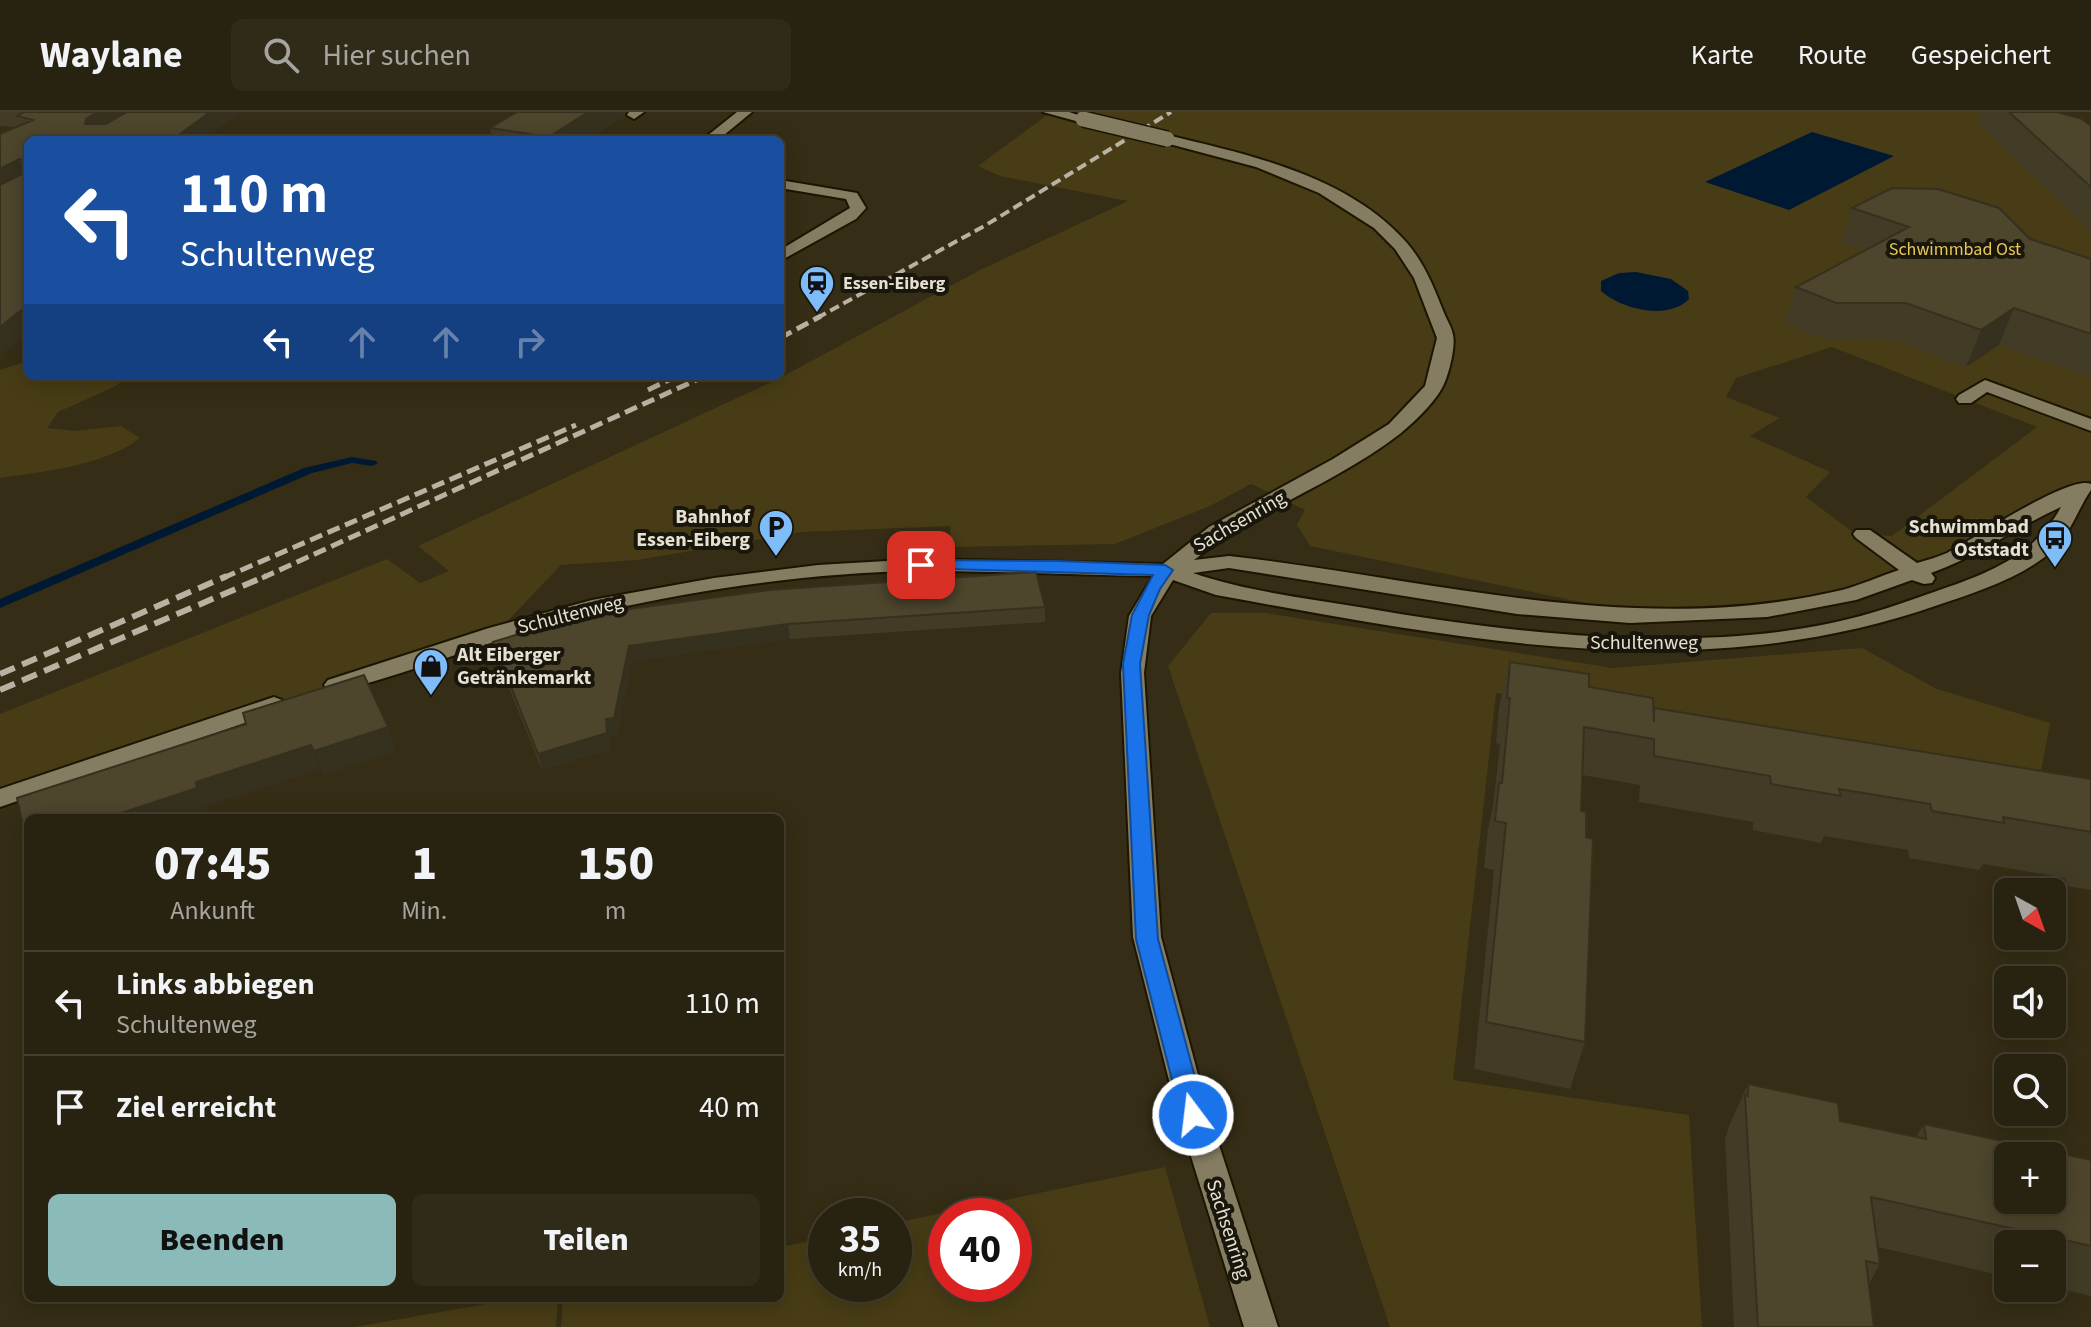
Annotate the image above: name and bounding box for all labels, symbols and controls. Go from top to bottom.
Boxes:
search box [231,19,791,91]
text: Waylane [40,28,183,82]
icon: search [259,33,303,77]
text: Hier suchen [323,34,471,77]
text: Karte [1691,35,1754,75]
text: Route [1798,35,1867,75]
text: Gespeichert [1911,35,2051,75]
text: 110 m [180,155,328,234]
icon: left [48,168,152,272]
text: Schultenweg [180,229,375,280]
park label: Schwimmbad Ost [1889,237,2021,262]
station icon: Essen-Eiberg [798,264,836,314]
place label: Essen-Eiberg [843,271,946,296]
icon: left [256,320,300,364]
icon: ahead [340,320,384,364]
icon: ahead [424,320,468,364]
icon: right [508,320,552,364]
street label: Sachsenring [1188,484,1291,560]
place label: Bahnhof Essen-Eiberg [636,503,751,554]
parking icon: Bahnhof Essen-Eiberg [757,508,795,558]
place label: Schwimmbad Oststadt [1909,513,2029,564]
bus stop icon: Schwimmbad Oststadt [2036,519,2074,569]
pin [887,531,955,599]
icon: arrive [899,543,943,587]
street label: Schultenweg [514,588,626,642]
street label: Schultenweg [1590,629,1698,657]
place label: Alt Eiberger Getränkemarkt [456,641,592,692]
shop icon: Alt Eiberger Getränkemarkt [412,647,450,697]
text: 07:45 [154,830,271,898]
text: 1 [411,830,437,898]
text: 150 [577,830,654,898]
north arrow [1994,878,2066,950]
map controls [1994,878,2066,1302]
text: Ankunft [170,892,255,929]
text: Min. [401,892,447,929]
text: m [605,892,626,929]
text: Links abbiegen [116,963,315,1006]
button: sound [1994,966,2066,1038]
icon: left [48,981,92,1025]
text: 110 m [684,982,760,1025]
text: Schultenweg [116,1006,257,1043]
button: search [1994,1054,2066,1126]
position arrow [1151,1073,1235,1157]
icon: arrive [48,1085,92,1129]
text: Ziel erreicht [116,1086,276,1129]
text: 40 m [699,1086,760,1129]
button: + [1994,1142,2066,1214]
street label: Sachsenring [1199,1176,1257,1283]
button: Beenden [48,1194,396,1286]
button: Teilen [412,1194,760,1286]
speed limit sign: 40 [928,1198,1032,1302]
text: 35 [839,1211,881,1268]
button: − [1994,1230,2066,1302]
text: km/h [838,1256,882,1284]

